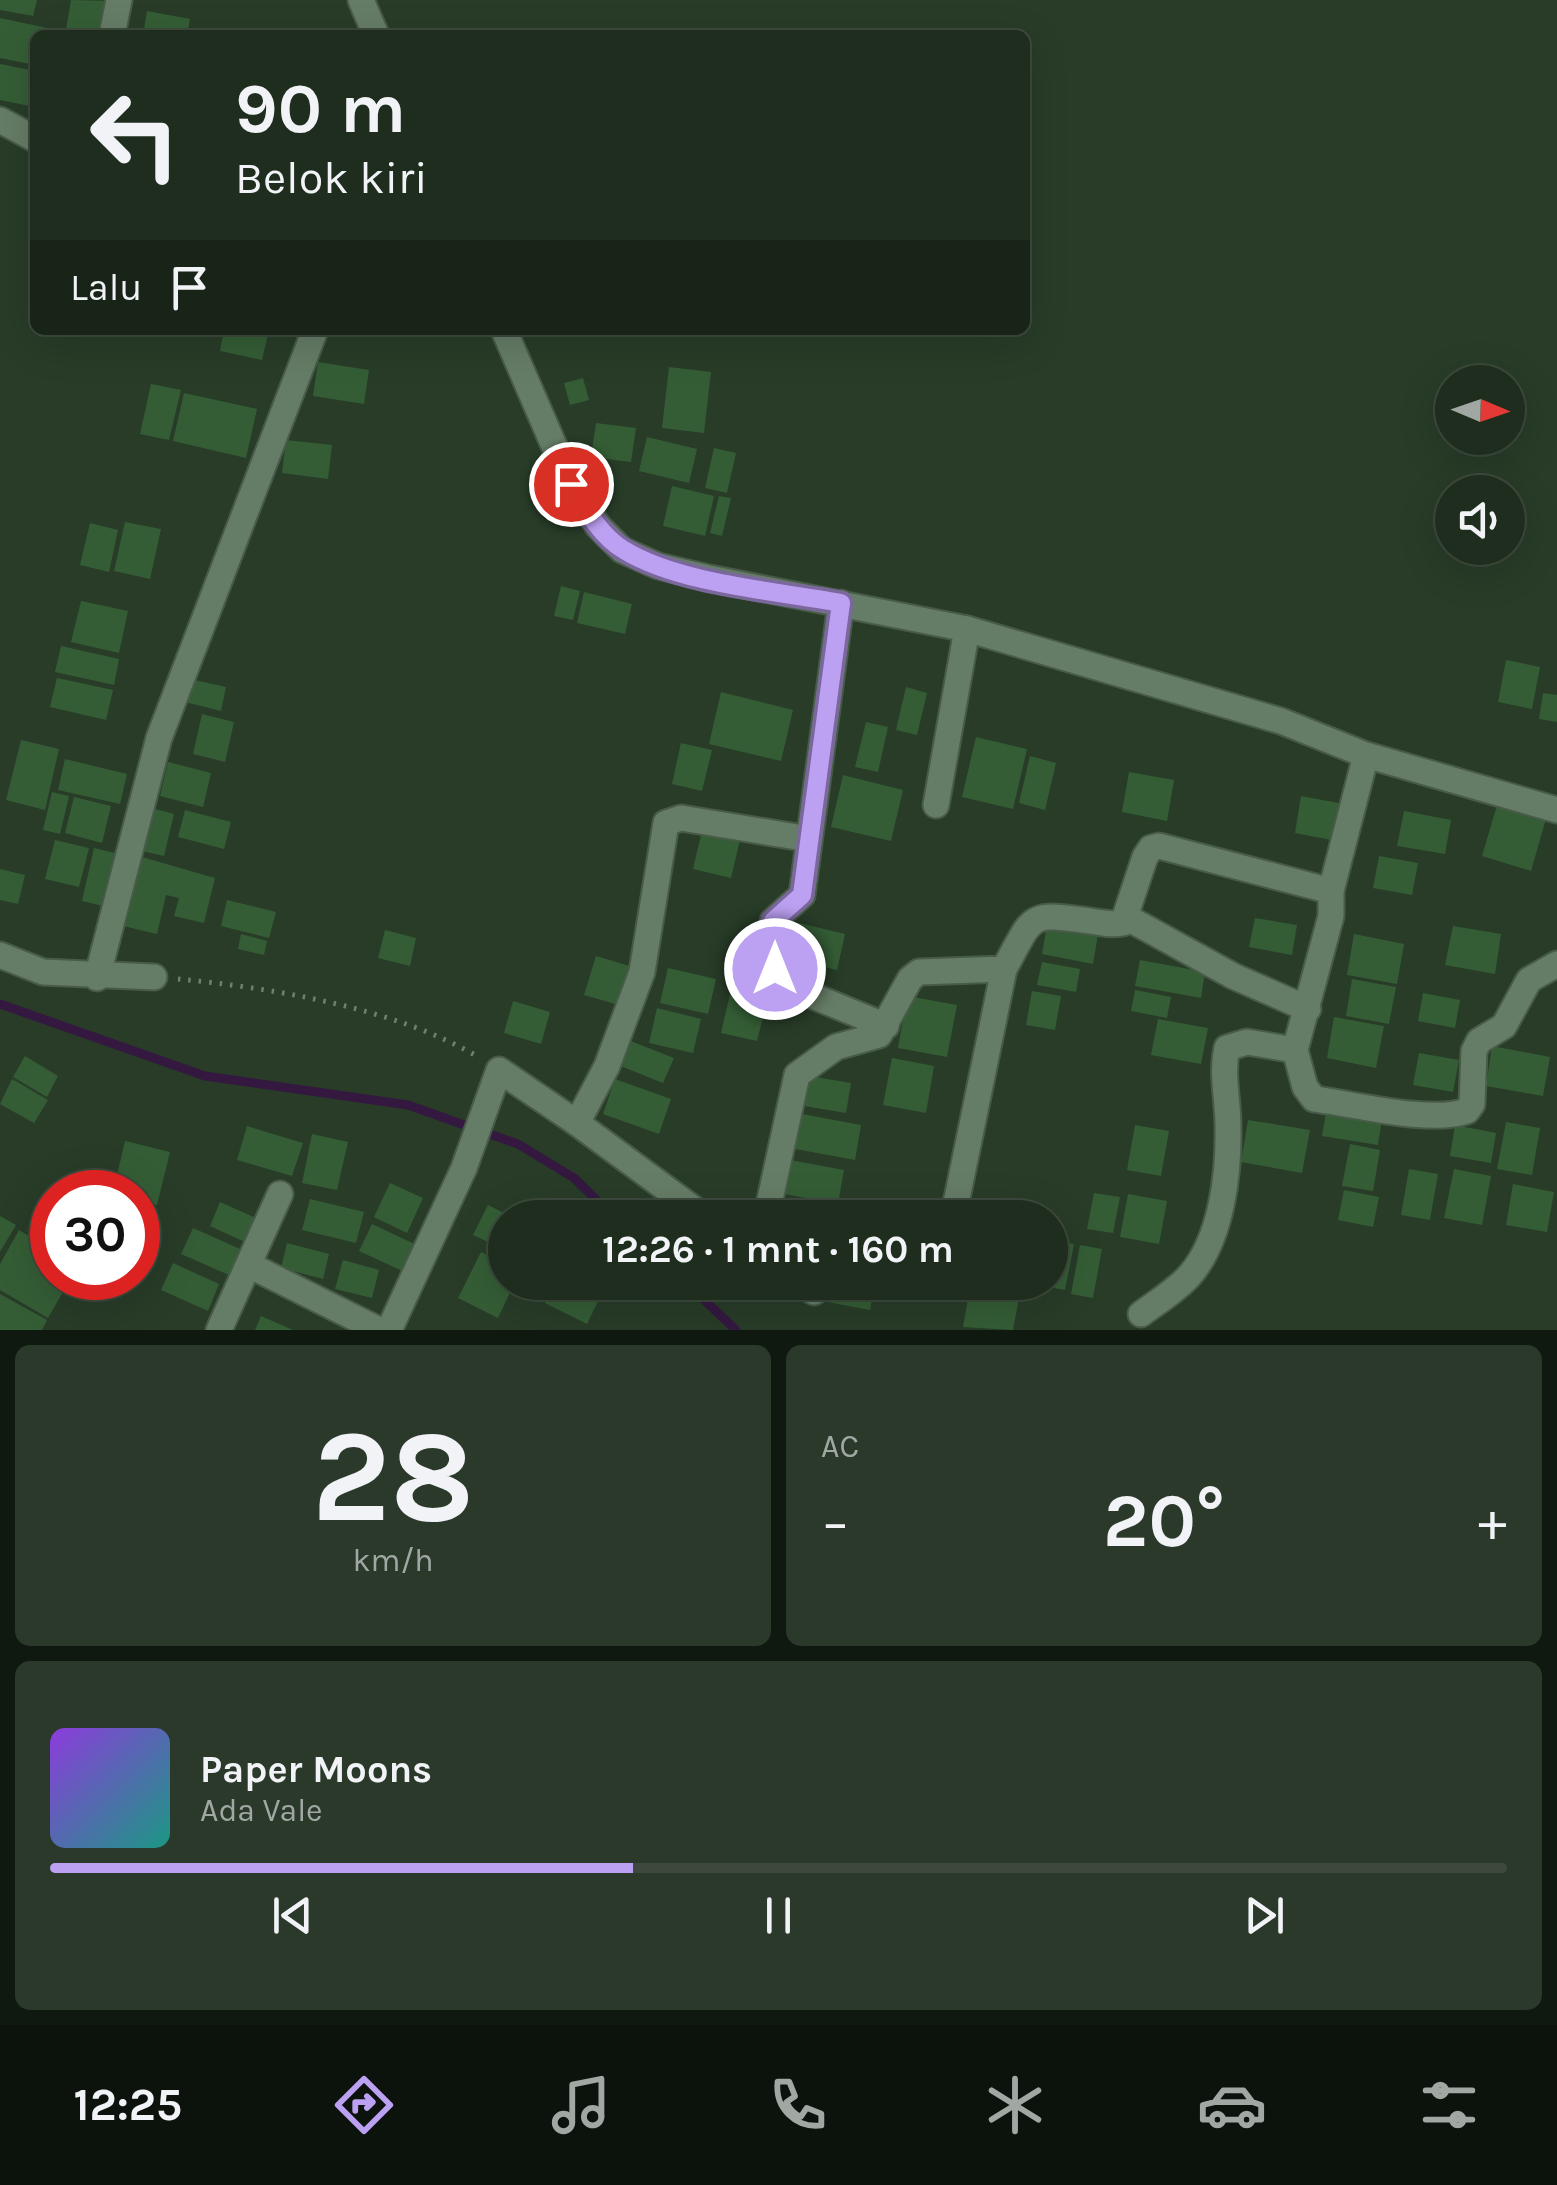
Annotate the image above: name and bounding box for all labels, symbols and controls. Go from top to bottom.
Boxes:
text: 90 m [235,68,406,150]
icon: left [70,70,200,200]
text: Belok kiri [235,152,428,204]
icon: arrive [162,260,217,315]
text: Lalu [70,265,142,310]
north arrow [1435,365,1525,455]
map controls [1435,365,1525,565]
pin [529,442,614,527]
icon: arrive [544,457,599,512]
button: sound [1435,475,1525,565]
position arrow [723,917,827,1021]
speed limit sign: 30 [30,1170,160,1300]
text: 12:26 · 1 mnt · 160 m [602,1227,954,1272]
text: 28 [312,1401,474,1553]
text: AC [821,1428,859,1465]
text: 20° [1103,1477,1225,1565]
text: − [821,1490,850,1554]
text: + [1478,1490,1507,1554]
text: km/h [352,1542,434,1579]
text: Paper Moons [200,1747,432,1792]
text: Ada Vale [200,1792,323,1829]
icon: previous [265,1888,320,1943]
icon: pause [751,1888,806,1943]
icon: next [1237,1888,1292,1943]
icon: directions [329,2070,399,2140]
icon: music [546,2070,616,2140]
icon: phone [763,2070,833,2140]
icon: climate [980,2070,1050,2140]
icon: car [1197,2070,1267,2140]
icon: filters [1414,2070,1484,2140]
text: 12:25 [73,2079,182,2131]

